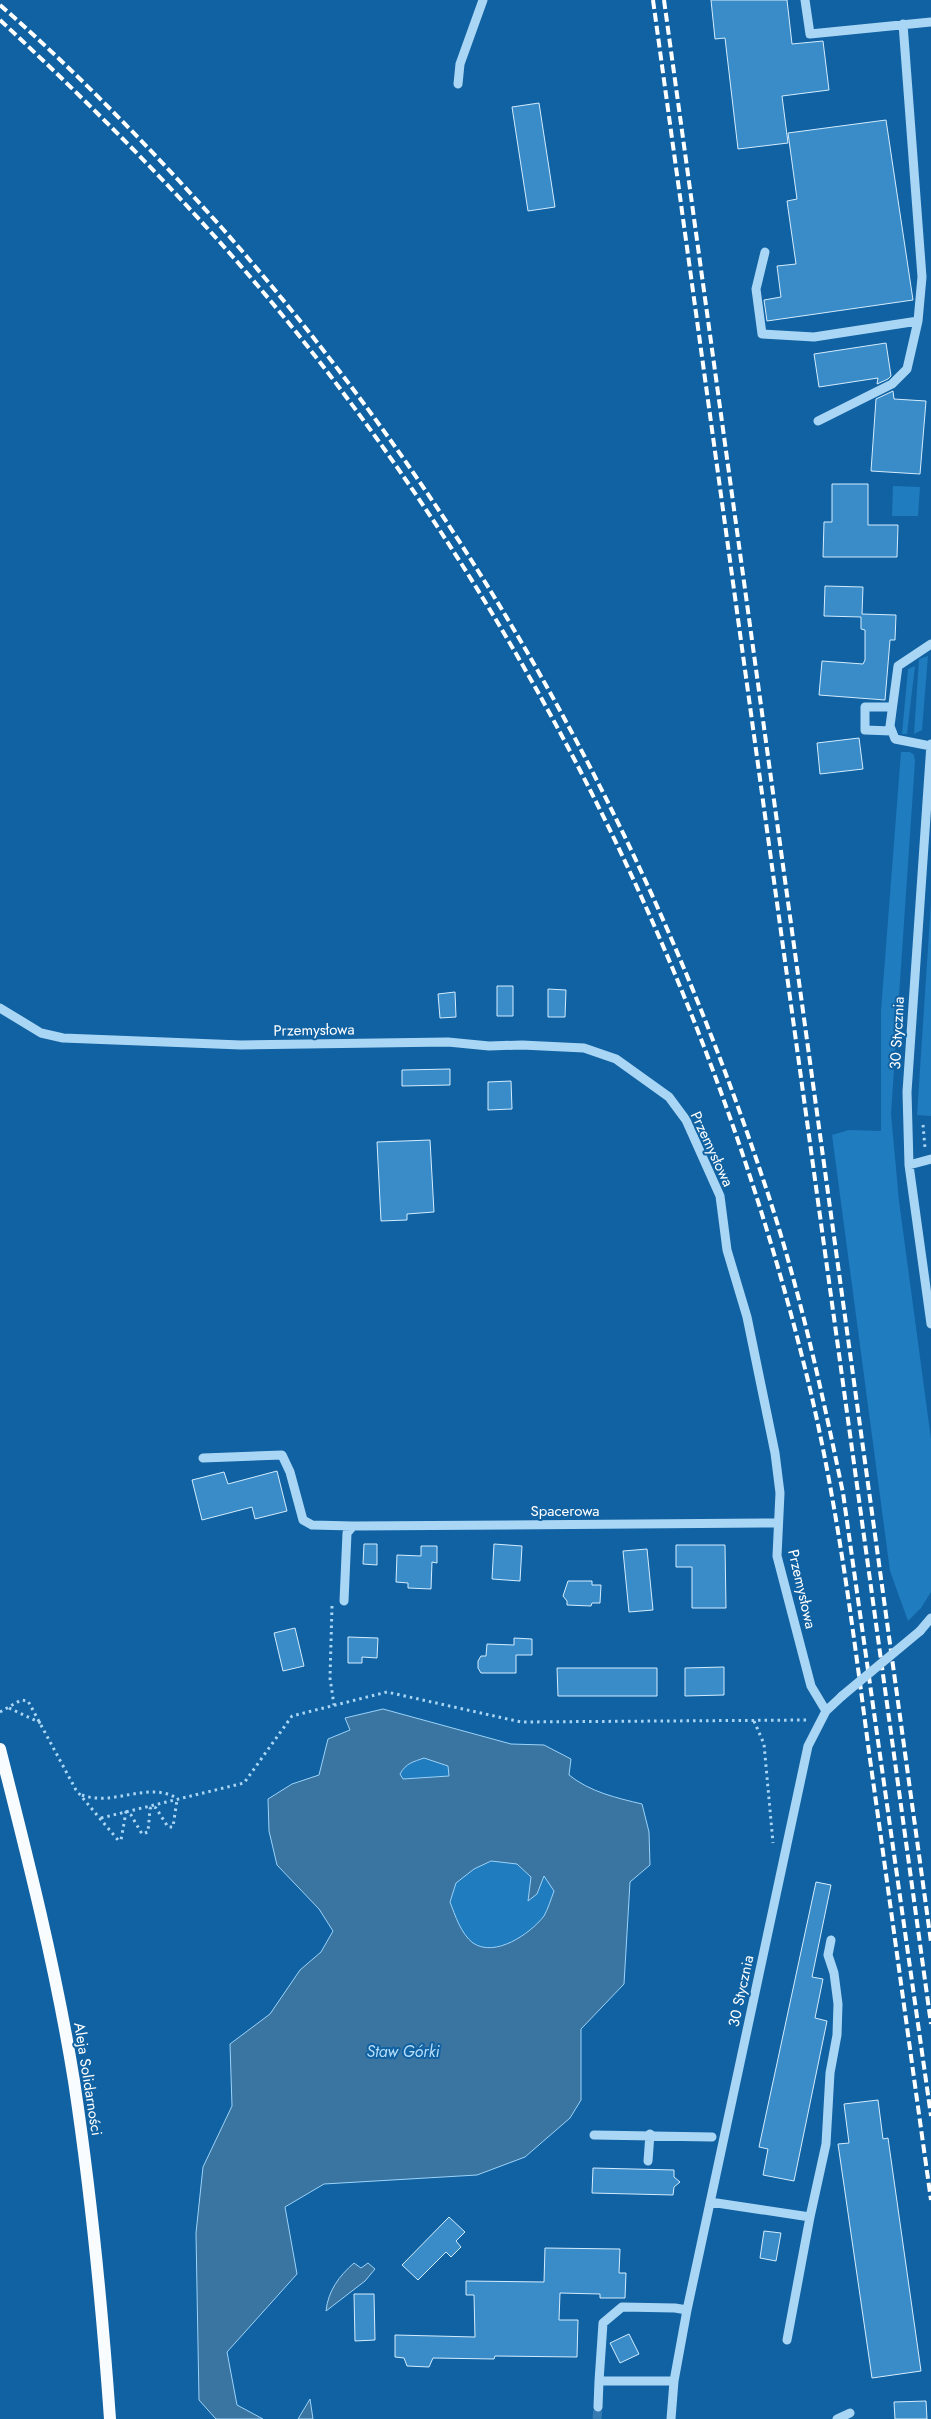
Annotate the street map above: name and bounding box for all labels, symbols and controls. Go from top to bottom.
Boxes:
street label: 30 Stycznia [884,996,910,1070]
street label: Przemysłowa [273,1018,355,1042]
street label: Przemysłowa [685,1108,739,1190]
street label: Spacerowa [530,1500,600,1522]
street label: Przemysłowa [782,1547,822,1631]
street label: 30 Stycznia [723,1953,759,2029]
street label: Aleja Solidarności [68,2021,108,2137]
water label: Staw Górki [366,2040,441,2063]

